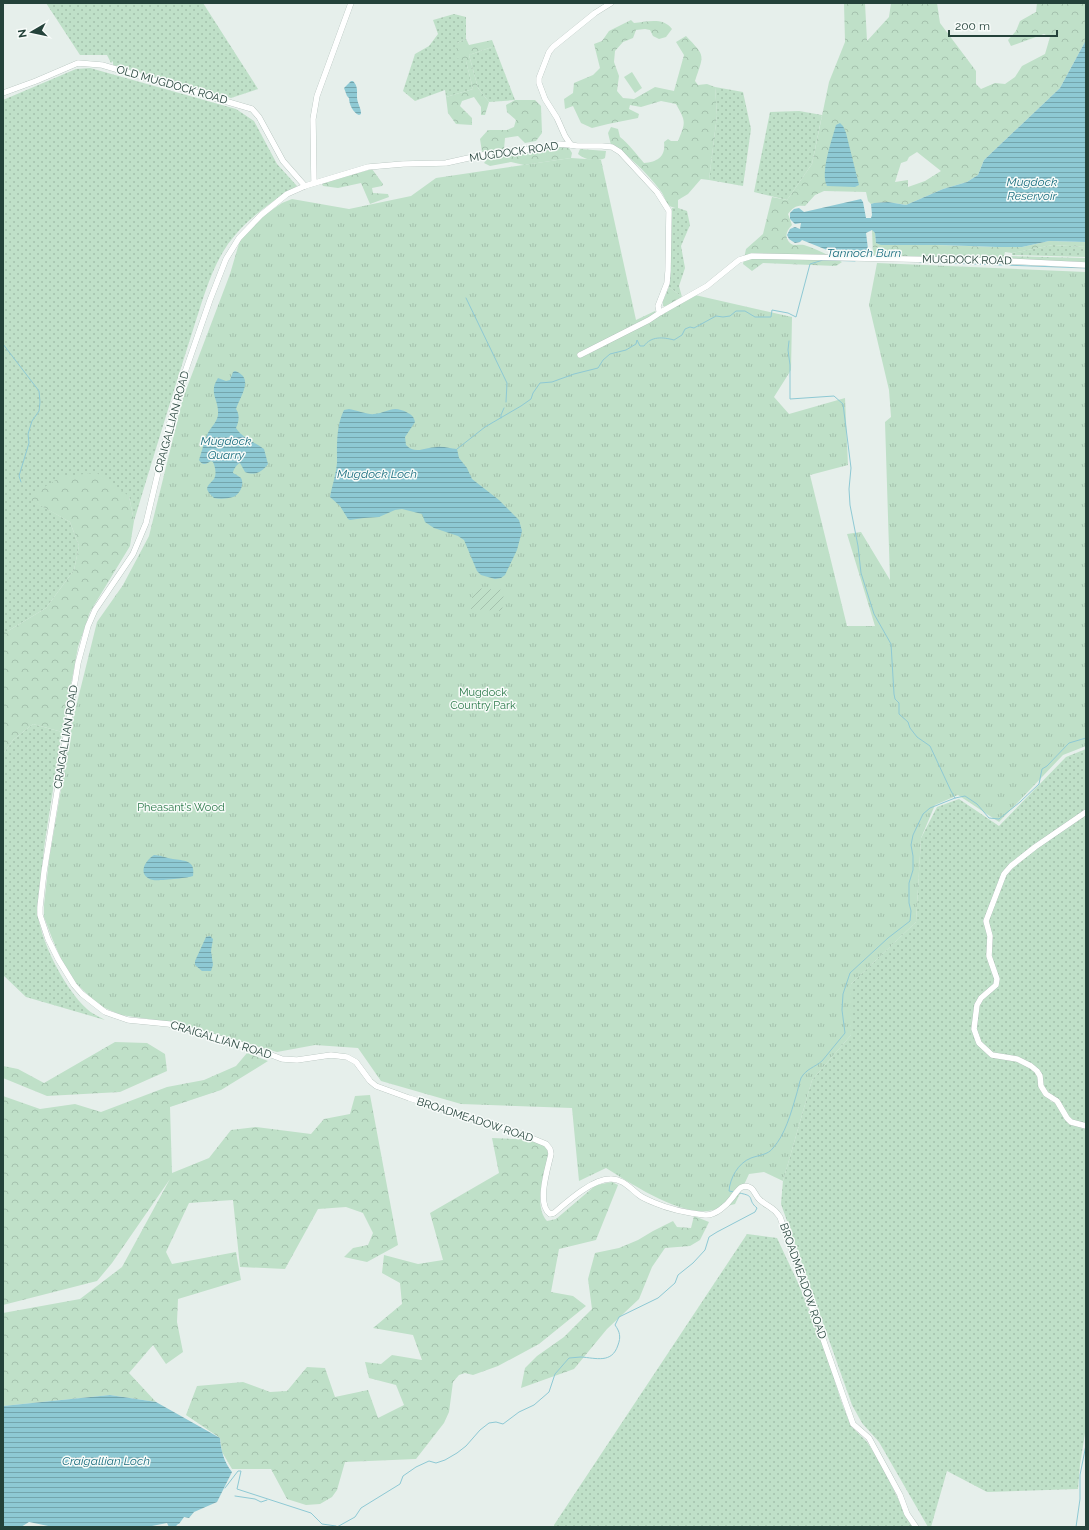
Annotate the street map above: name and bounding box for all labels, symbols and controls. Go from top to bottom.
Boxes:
north arrow [12,12,52,52]
scale bar [949,12,1057,38]
text: 200 m [955,19,990,33]
text: N [16,28,30,39]
street label: OLD MUGDOCK ROAD [115,63,229,107]
street label: MUGDOCK ROAD [469,139,559,165]
water label: Mugdock Reservoir [1007,175,1058,203]
water label: Tannoch Burn [827,246,902,260]
street label: MUGDOCK ROAD [922,253,1012,267]
street label: CRAIGALLIAN ROAD [152,370,192,474]
water label: Mugdock Quarry [201,434,252,462]
water label: Mugdock Loch [337,467,417,481]
street label: CRAIGALLIAN ROAD [51,684,81,790]
park label: Mugdock Country Park [450,686,516,712]
park label: Pheasant's Wood [137,801,225,814]
street label: CRAIGALLIAN ROAD [169,1018,273,1062]
street label: BROADMEADOW ROAD [415,1095,535,1145]
street label: BROADMEADOW ROAD [777,1221,829,1341]
water label: Craigallian Loch [62,1454,150,1468]

